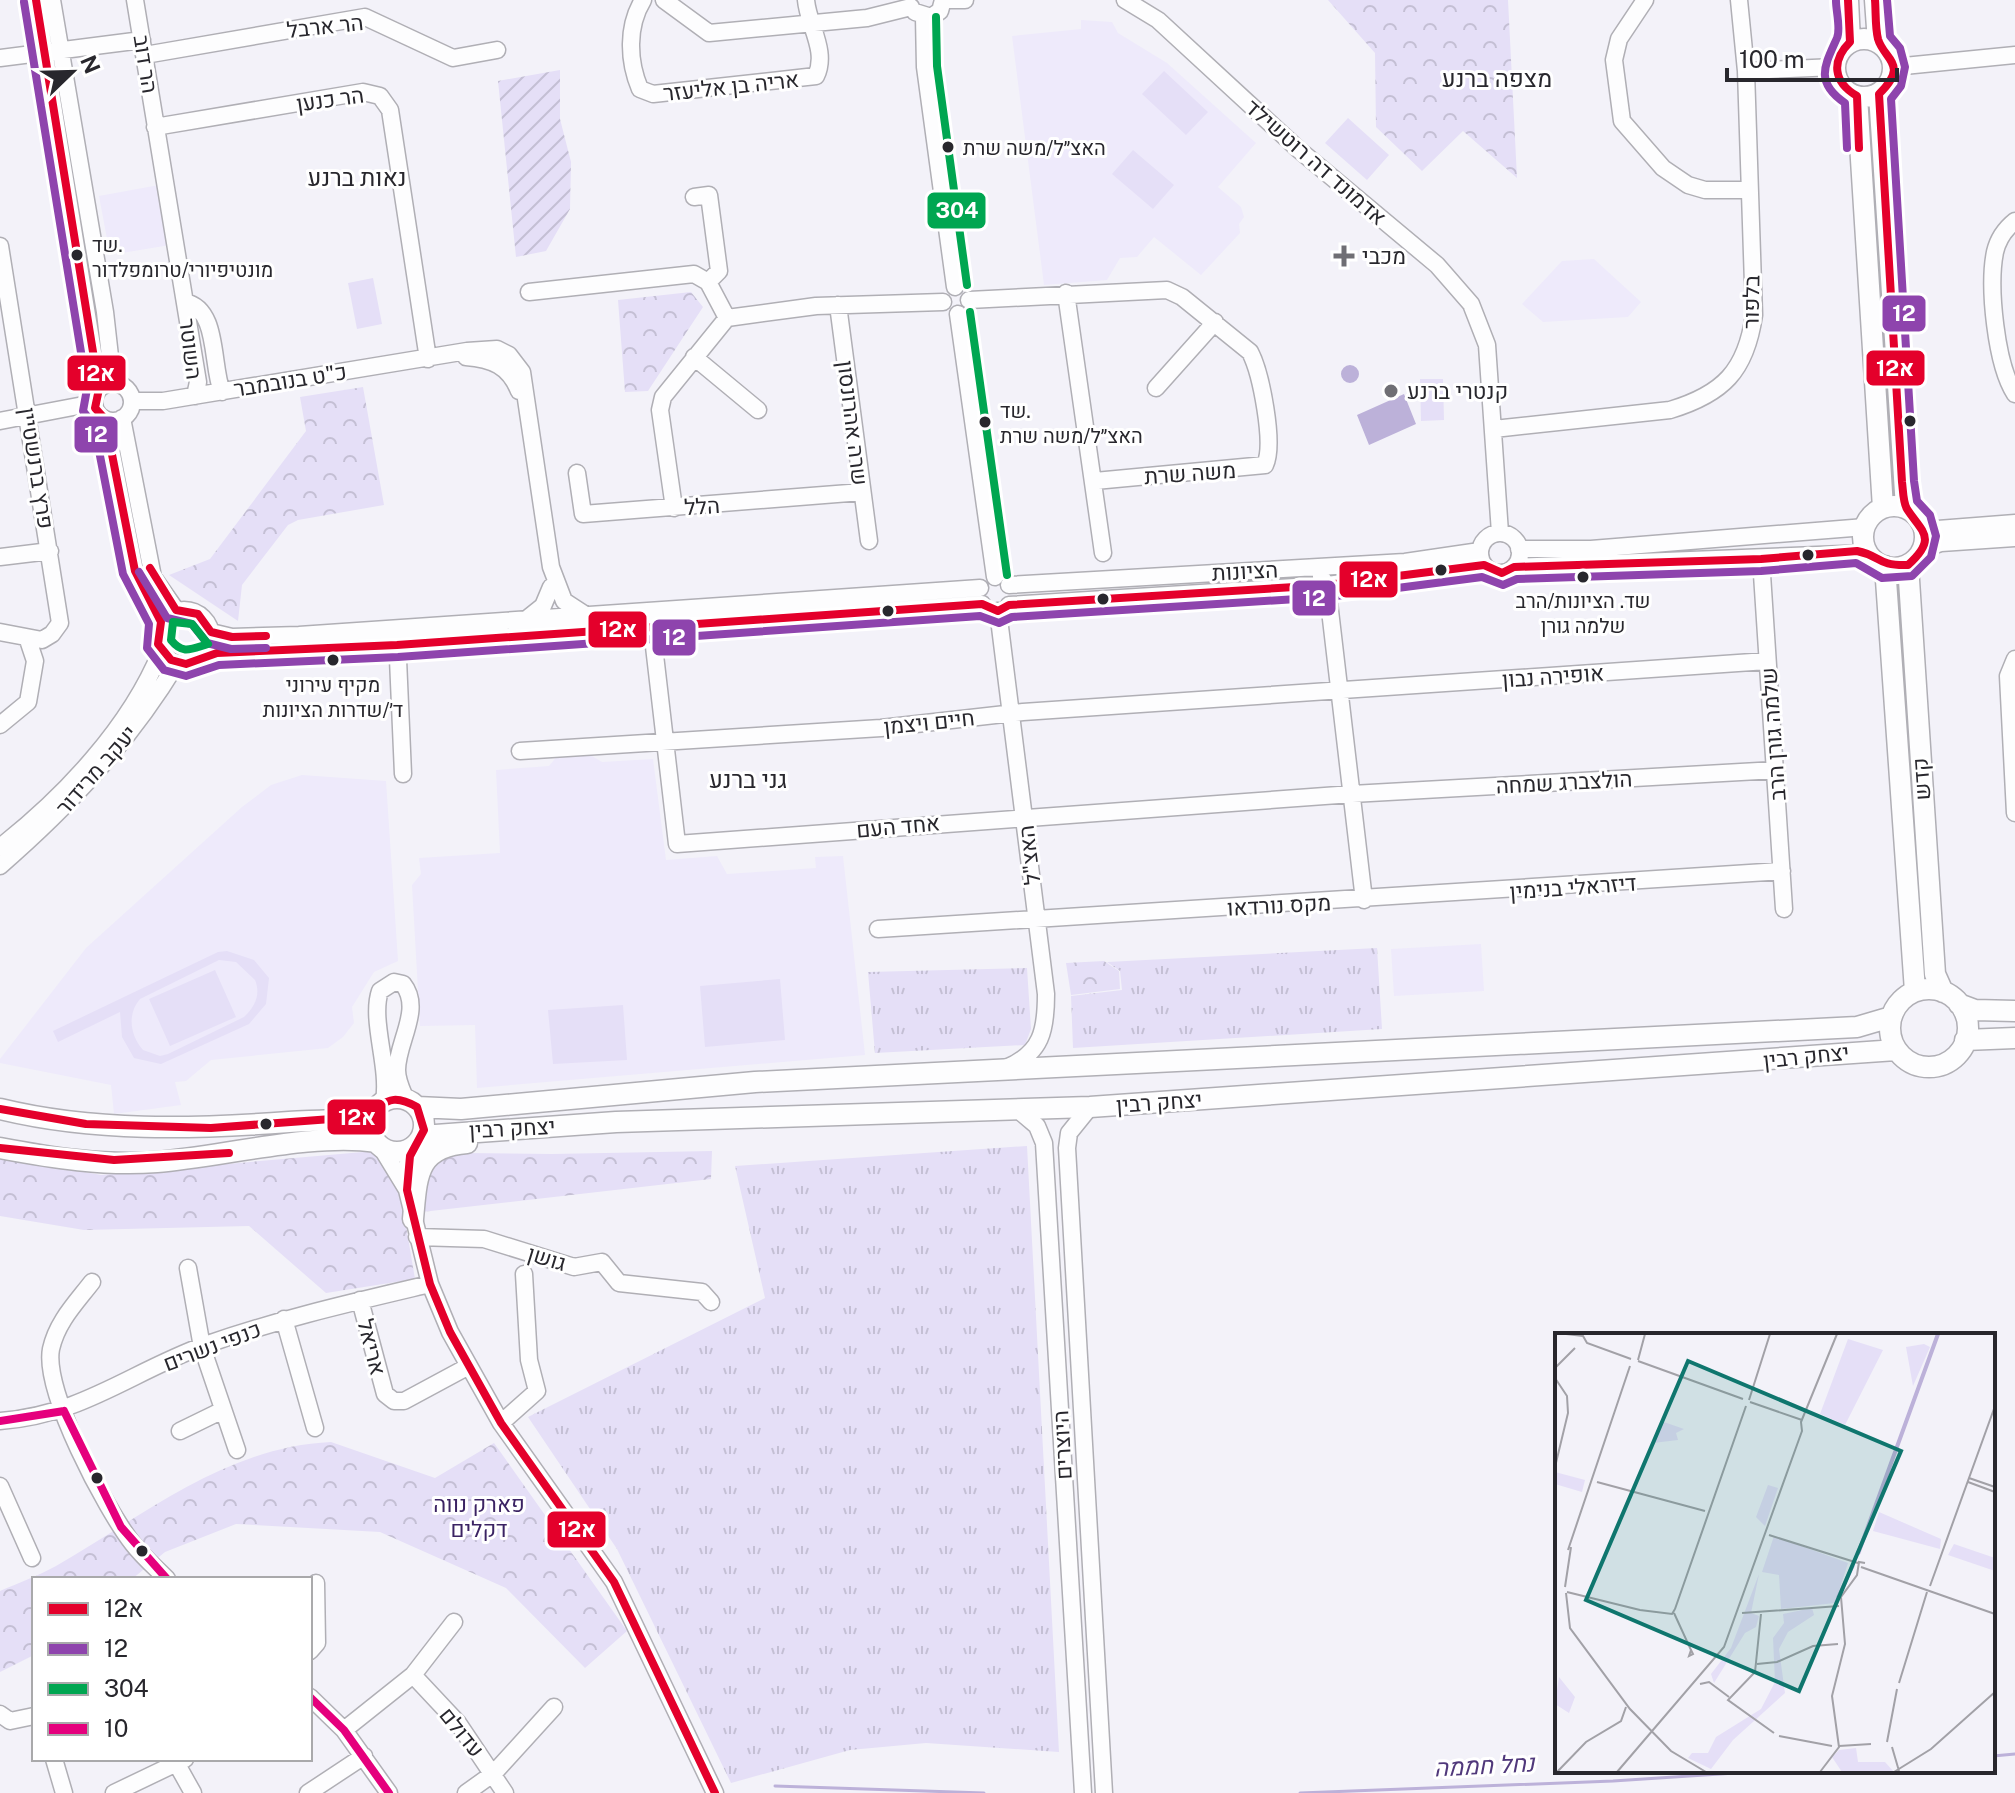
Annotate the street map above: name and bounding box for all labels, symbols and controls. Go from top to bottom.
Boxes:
street label: הר ארבל [285,9,365,43]
north arrow [32,32,112,112]
scale bar [1727,32,1897,82]
street label: הר דוב [129,33,163,95]
text: 100 m [1739,45,1805,73]
text: N [75,51,106,77]
district label: מצפה ברנע [1442,64,1552,92]
street label: אריה בן אליעזר [662,66,800,106]
street label: הר כנען [295,81,365,117]
street label: אדמונד דה רוטשילד [1240,94,1392,230]
place label: האצ״ל/משה שרת [963,136,1106,160]
marker: האצ״ל/משה שרת [940,139,956,155]
district label: נאות ברנע [308,163,407,191]
line badge: 304 [926,191,987,230]
text: 304 [935,197,979,223]
place label: שד. מונטיפיורי/טרומפלדור [92,233,273,282]
place label: מכבי [1362,243,1406,269]
marker: מכבי [1333,245,1355,267]
marker: שד. מונטיפיורי/טרומפלדור [69,247,85,263]
street label: בלפור [1738,274,1764,329]
line badge: 12 [1881,294,1927,333]
text: 12 [1892,300,1916,326]
street label: השוטר [174,317,208,381]
line badge: 12א [1865,349,1926,387]
line badge: 12א [66,354,127,392]
text: 12א [1876,355,1914,381]
street label: כ"ט בנובמבר [232,358,348,402]
street label: שרה אהרונסון [832,359,874,487]
text: 12א [77,360,115,386]
place label: קנטרי ברנע [1407,378,1508,404]
marker: קנטרי ברנע [1382,382,1400,400]
place label: שד. האצ״ל/משה שרת [1000,399,1143,448]
street label: פרץ ברנשטיין [15,405,59,531]
unlabelled marker [1902,413,1918,429]
marker: שד. האצ״ל/משה שרת [977,414,993,430]
line badge: 12 [73,415,119,454]
text: 12 [84,421,108,447]
street label: משה שרת [1143,457,1237,489]
street label: הלל [683,492,721,520]
unlabelled marker [1800,547,1816,563]
street label: הציונות [1211,556,1279,586]
line badge: 12א [1338,560,1399,599]
unlabelled marker [1433,562,1449,578]
text: 12א [1350,566,1388,592]
marker: שד. הציונות/הרב שלמה גורן [1575,569,1591,585]
line badge: 12 [1291,579,1337,617]
text: 12 [1302,585,1326,611]
place label: שד. הציונות/הרב שלמה גורן [1515,589,1651,638]
unlabelled marker [1095,591,1111,607]
unlabelled marker [880,603,896,619]
line badge: 12א [587,610,648,649]
text: 12א [599,616,637,642]
line badge: 12 [651,618,697,657]
text: 12 [662,624,686,650]
marker: מקיף עירוני ד׳/שדרות הציונות [325,652,341,668]
street label: אופירה נבון [1501,659,1605,693]
street label: שלמה גורן הרב [1755,666,1791,802]
place label: מקיף עירוני ד׳/שדרות הציונות [263,673,403,722]
street label: חיים ויצמן [882,704,976,740]
street label: יעקב מרידור [50,720,142,820]
street label: קדש [1907,757,1935,801]
district label: גני ברנע [709,765,787,793]
street label: הולצברג שמחה [1495,765,1633,799]
street label: אחד העם [855,809,941,843]
street label: האצ"ל [1012,824,1046,886]
street label: דיזראלי בנימין [1509,870,1637,904]
street label: מקס נורדאו [1226,889,1332,921]
street label: יצחק רבין [1762,1039,1850,1073]
street label: יצחק רבין [1115,1086,1203,1118]
line badge: 12א [326,1098,387,1136]
text: 12א [338,1104,376,1130]
street label: יצחק רבין [468,1113,556,1143]
unlabelled marker [258,1116,274,1132]
street label: גושן [525,1240,569,1276]
street label: כנפי נשרים [160,1316,264,1376]
street label: אריאל [352,1316,392,1378]
inset map [1555,1333,1995,1773]
street label: היוצרים [1047,1410,1077,1480]
unlabelled marker [89,1470,105,1486]
park label: פארק נווה דקלים [433,1491,525,1542]
line badge: 12א [546,1510,607,1549]
text: 12א [558,1516,596,1542]
unlabelled marker [134,1543,150,1559]
legend [32,1577,312,1761]
text: 12א [104,1594,143,1622]
text: 12 [104,1634,128,1662]
text: 304 [104,1674,149,1702]
street label: עדולם [434,1702,490,1762]
text: 10 [104,1714,128,1742]
water label: נחל חממה [1433,1748,1537,1782]

